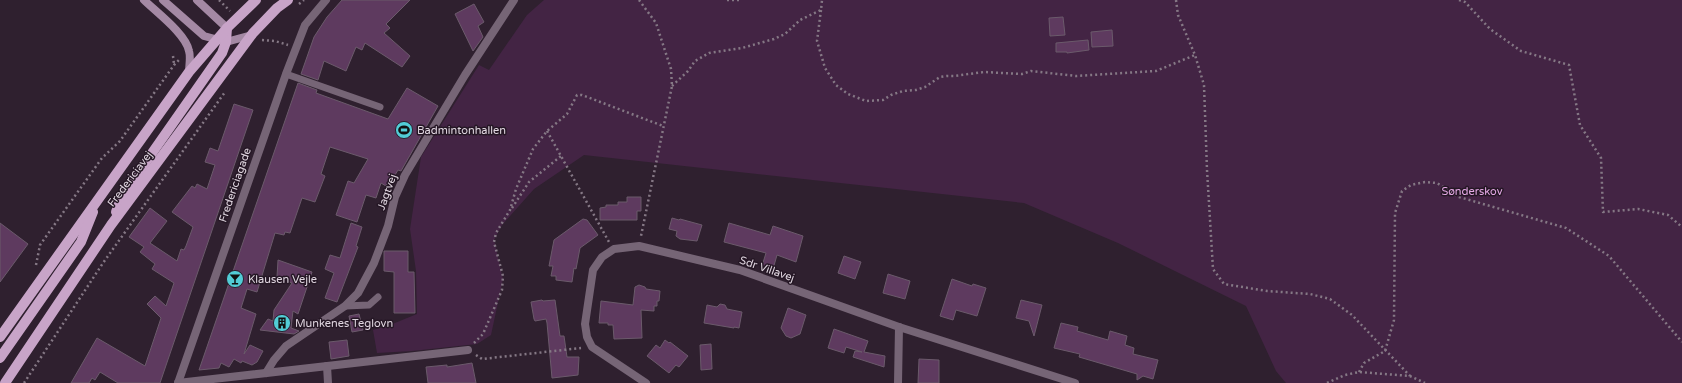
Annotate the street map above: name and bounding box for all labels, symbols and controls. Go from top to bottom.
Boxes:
sports icon: Badmintonhallen [394,120,414,140]
place label: Badmintonhallen [417,124,506,137]
street label: Fredericiagade [216,146,254,224]
street label: Fredericiavej [105,148,155,209]
street label: Jagtvej [375,172,400,212]
park label: Sønderskov [1441,185,1503,198]
street label: Sdr Villavej [738,254,796,285]
bar icon: Klausen Vejle [225,269,245,289]
place label: Klausen Vejle [248,273,317,286]
building icon: Munkenes Teglovn [272,313,292,333]
place label: Munkenes Teglovn [295,317,393,330]

